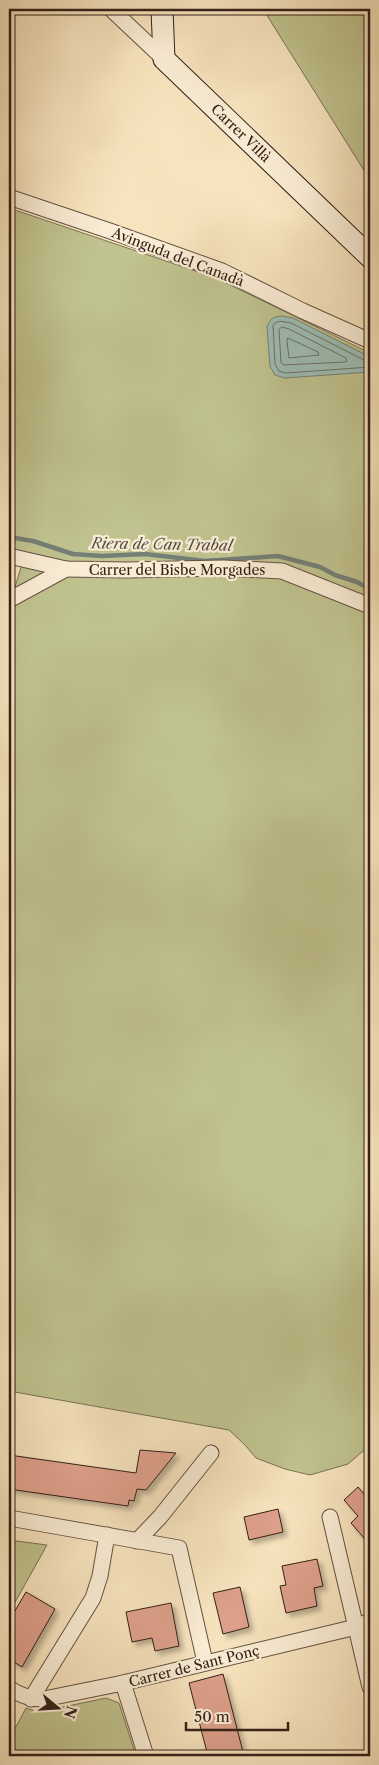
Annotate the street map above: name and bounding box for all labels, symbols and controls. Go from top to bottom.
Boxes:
street label: Carrer Villà [207,100,275,166]
street label: Avinguda del Canadà [108,223,247,291]
water label: Riera de Can Trabal [90,533,235,555]
street label: Carrer del Bisbe Morgades [89,561,265,579]
street label: Carrer de Sant Ponç [127,1641,261,1691]
north arrow [32,1682,82,1732]
scale bar [186,1700,289,1732]
text: N [60,1703,81,1721]
text: 50 m [194,1707,230,1726]

